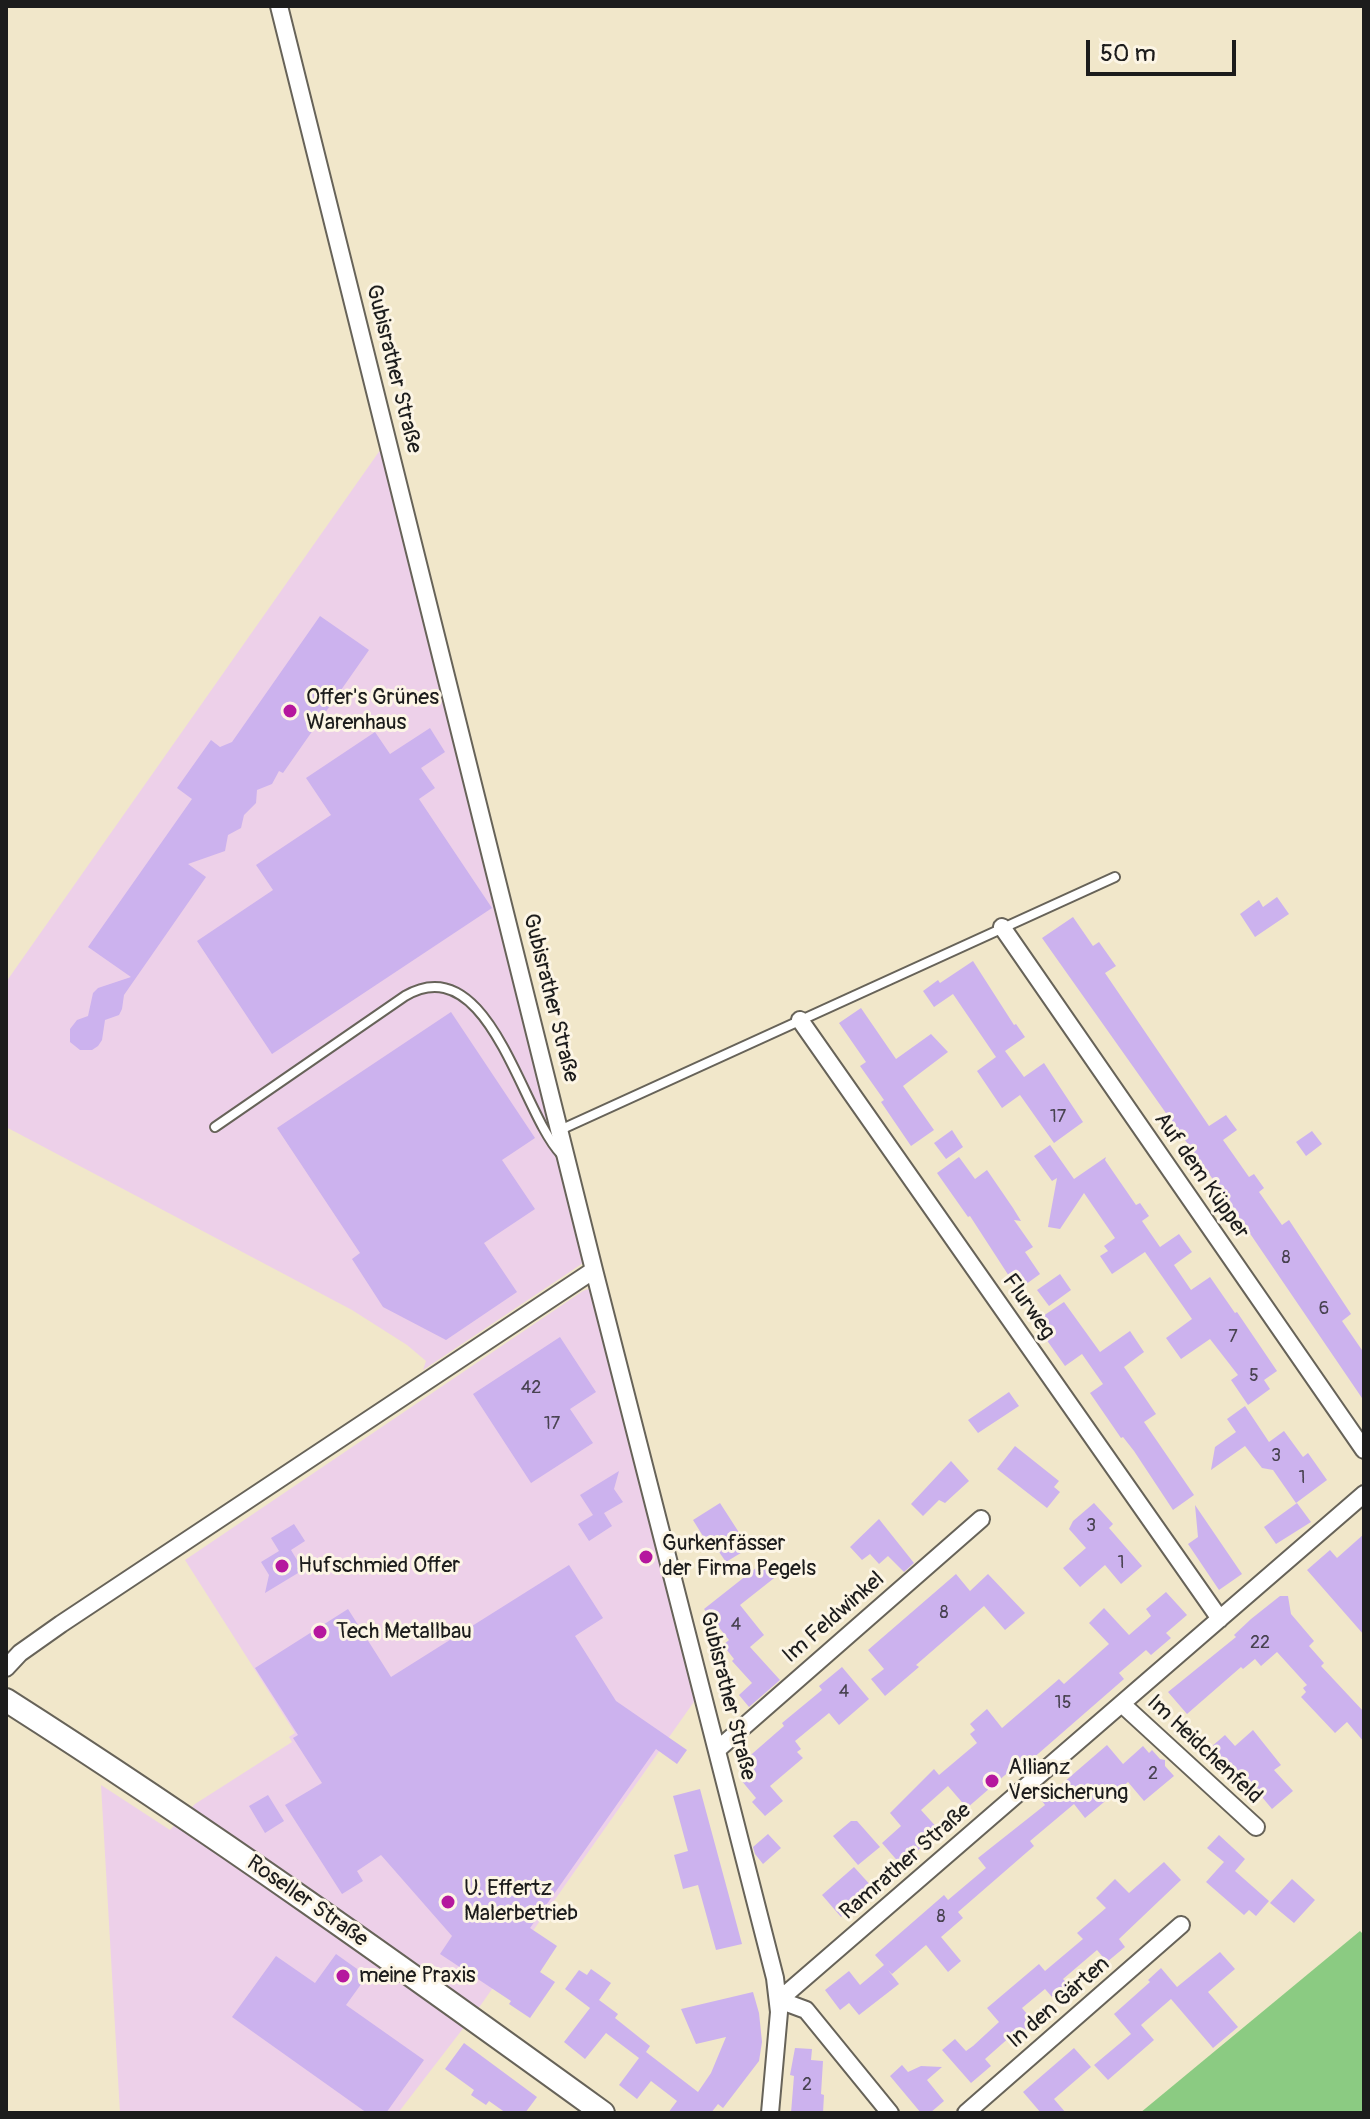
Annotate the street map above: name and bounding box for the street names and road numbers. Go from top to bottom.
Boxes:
street label: Gubisrather Straße [359,282,427,456]
street label: Gubisrather Straße [516,911,584,1085]
street label: Auf dem Küpper [1148,1108,1254,1244]
street label: Flurweg [996,1269,1060,1345]
street label: Im Feldwinkel [778,1567,890,1669]
street label: Gubisrather Straße [693,1609,761,1783]
street label: Im Heidchenfeld [1141,1690,1267,1810]
street label: Ramrather Straße [835,1798,977,1926]
street label: Roseller Straße [241,1851,373,1953]
street label: In den Gärten [1003,1951,1115,2055]

